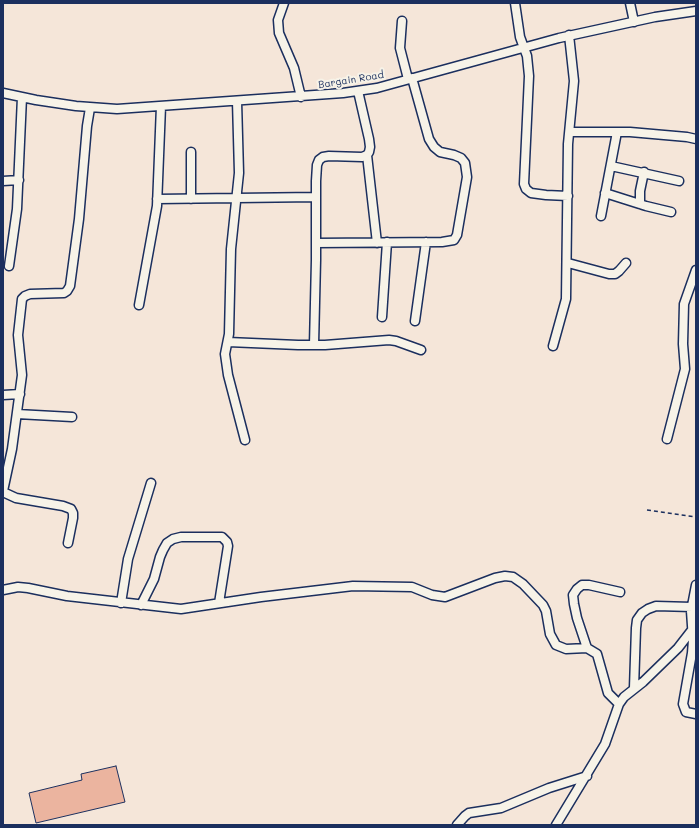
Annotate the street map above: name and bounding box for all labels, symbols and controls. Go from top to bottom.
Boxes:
street label: Bargain Road [317,69,385,91]

